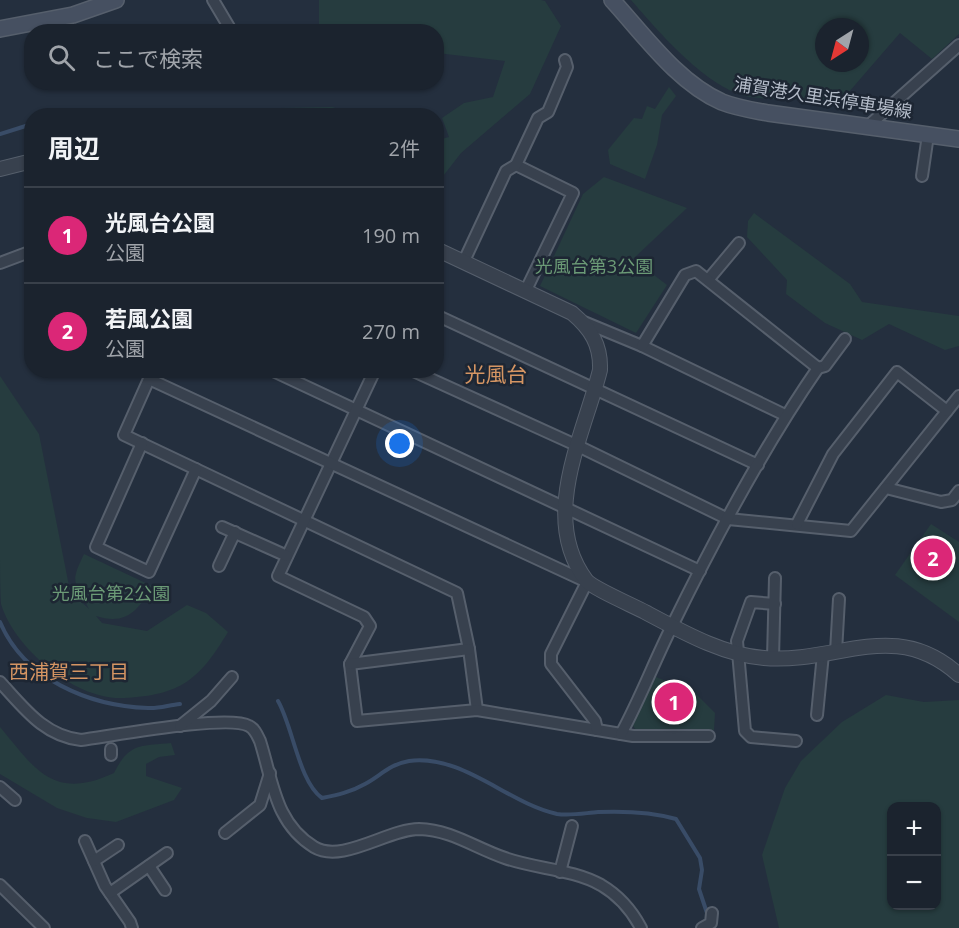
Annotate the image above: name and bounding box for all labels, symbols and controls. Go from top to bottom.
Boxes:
north arrow [815,18,869,72]
search box [24,24,444,90]
icon: search [45,41,78,74]
text: ここで検索 [93,43,203,73]
street label: 浦賀港久里浜停車場線 [732,71,914,123]
text: 周辺 [48,130,100,166]
text: 2件 [389,135,420,162]
text: 光風台公園 [105,207,215,237]
text: 1 [62,222,73,249]
text: 190 m [362,222,420,249]
text: 公園 [105,239,145,266]
park label: 光風台第3公園 [535,254,653,278]
text: 若風公園 [105,303,193,333]
text: 2 [62,318,73,345]
text: 270 m [362,318,420,345]
text: 公園 [105,335,145,362]
district label: 光風台 [465,360,528,388]
your location [385,429,414,458]
pin: 2 [914,536,952,580]
park label: 光風台第2公園 [52,581,170,605]
district label: 西浦賀三丁目 [9,658,129,685]
pin: 1 [654,680,694,724]
map controls [887,802,941,910]
button: + [887,802,941,856]
button: − [887,856,941,910]

